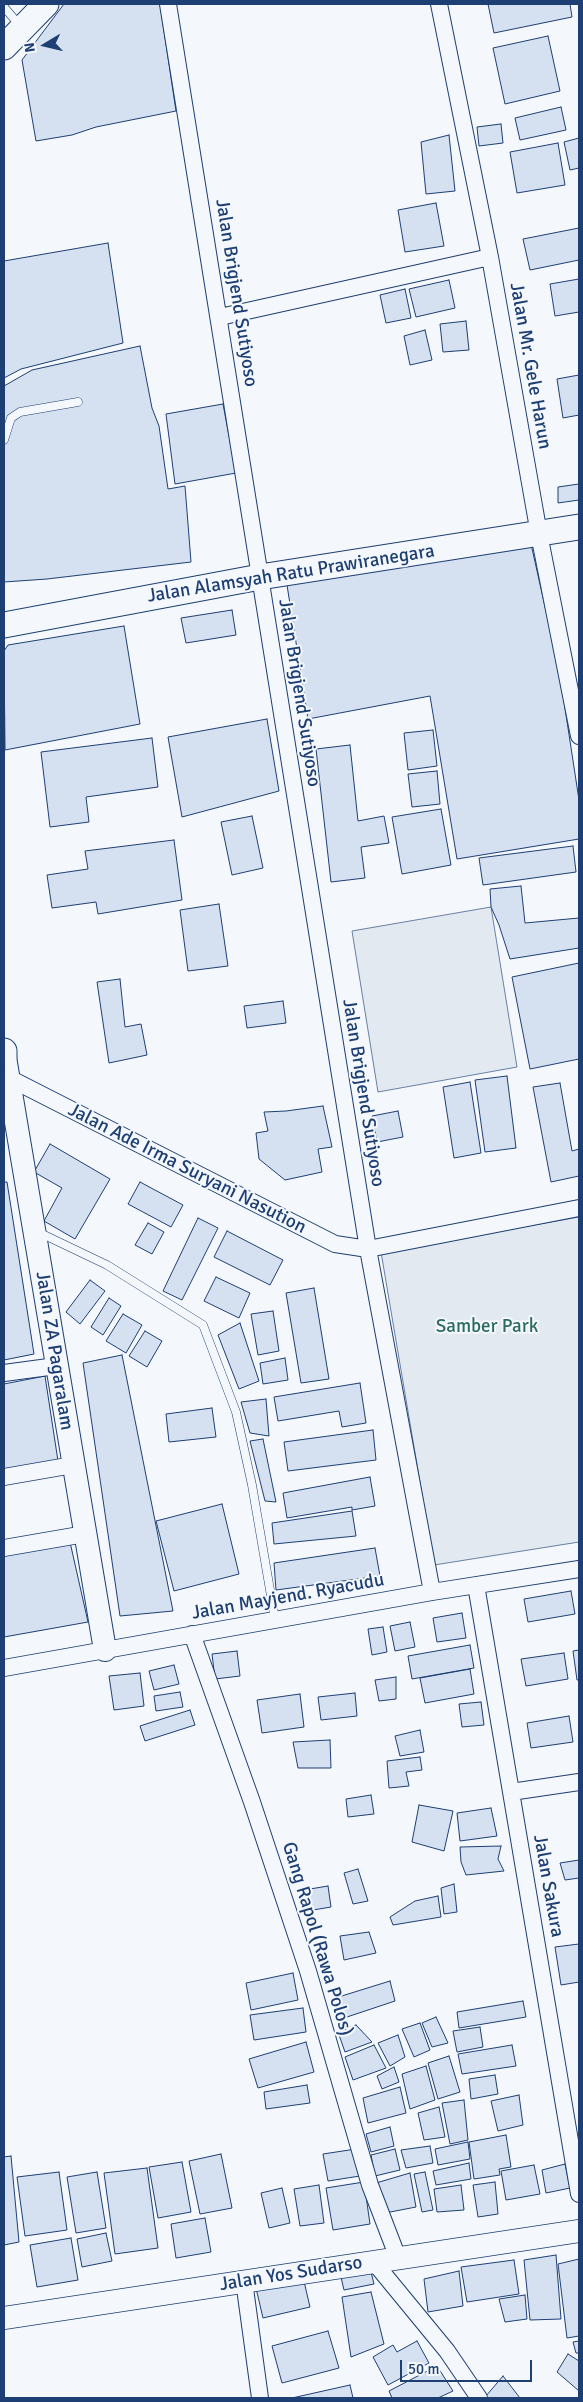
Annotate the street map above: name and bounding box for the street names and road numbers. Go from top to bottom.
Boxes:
street label: Jalan Brigjend Sutiyoso [210,197,262,389]
street label: Jalan Mr. Gele Harun [504,281,556,451]
street label: Jalan Alamsyah Ratu Prawiranegara [146,540,436,608]
street label: Jalan Brigjend Sutiyoso [273,597,325,789]
street label: Jalan Brigjend Sutiyoso [337,997,389,1189]
street label: Jalan Ade Irma Suryani Nasution [64,1099,310,1239]
street label: Jalan ZA Pagaralam [30,1270,78,1432]
street label: Jalan Mayjend. Ryacudu [190,1569,386,1625]
street label: Jalan Sakura [528,1833,568,1939]
street label: Gang Rapol (Rawa Polos) [277,1839,357,2039]
street label: Jalan Yos Sudarso [218,2251,364,2297]

